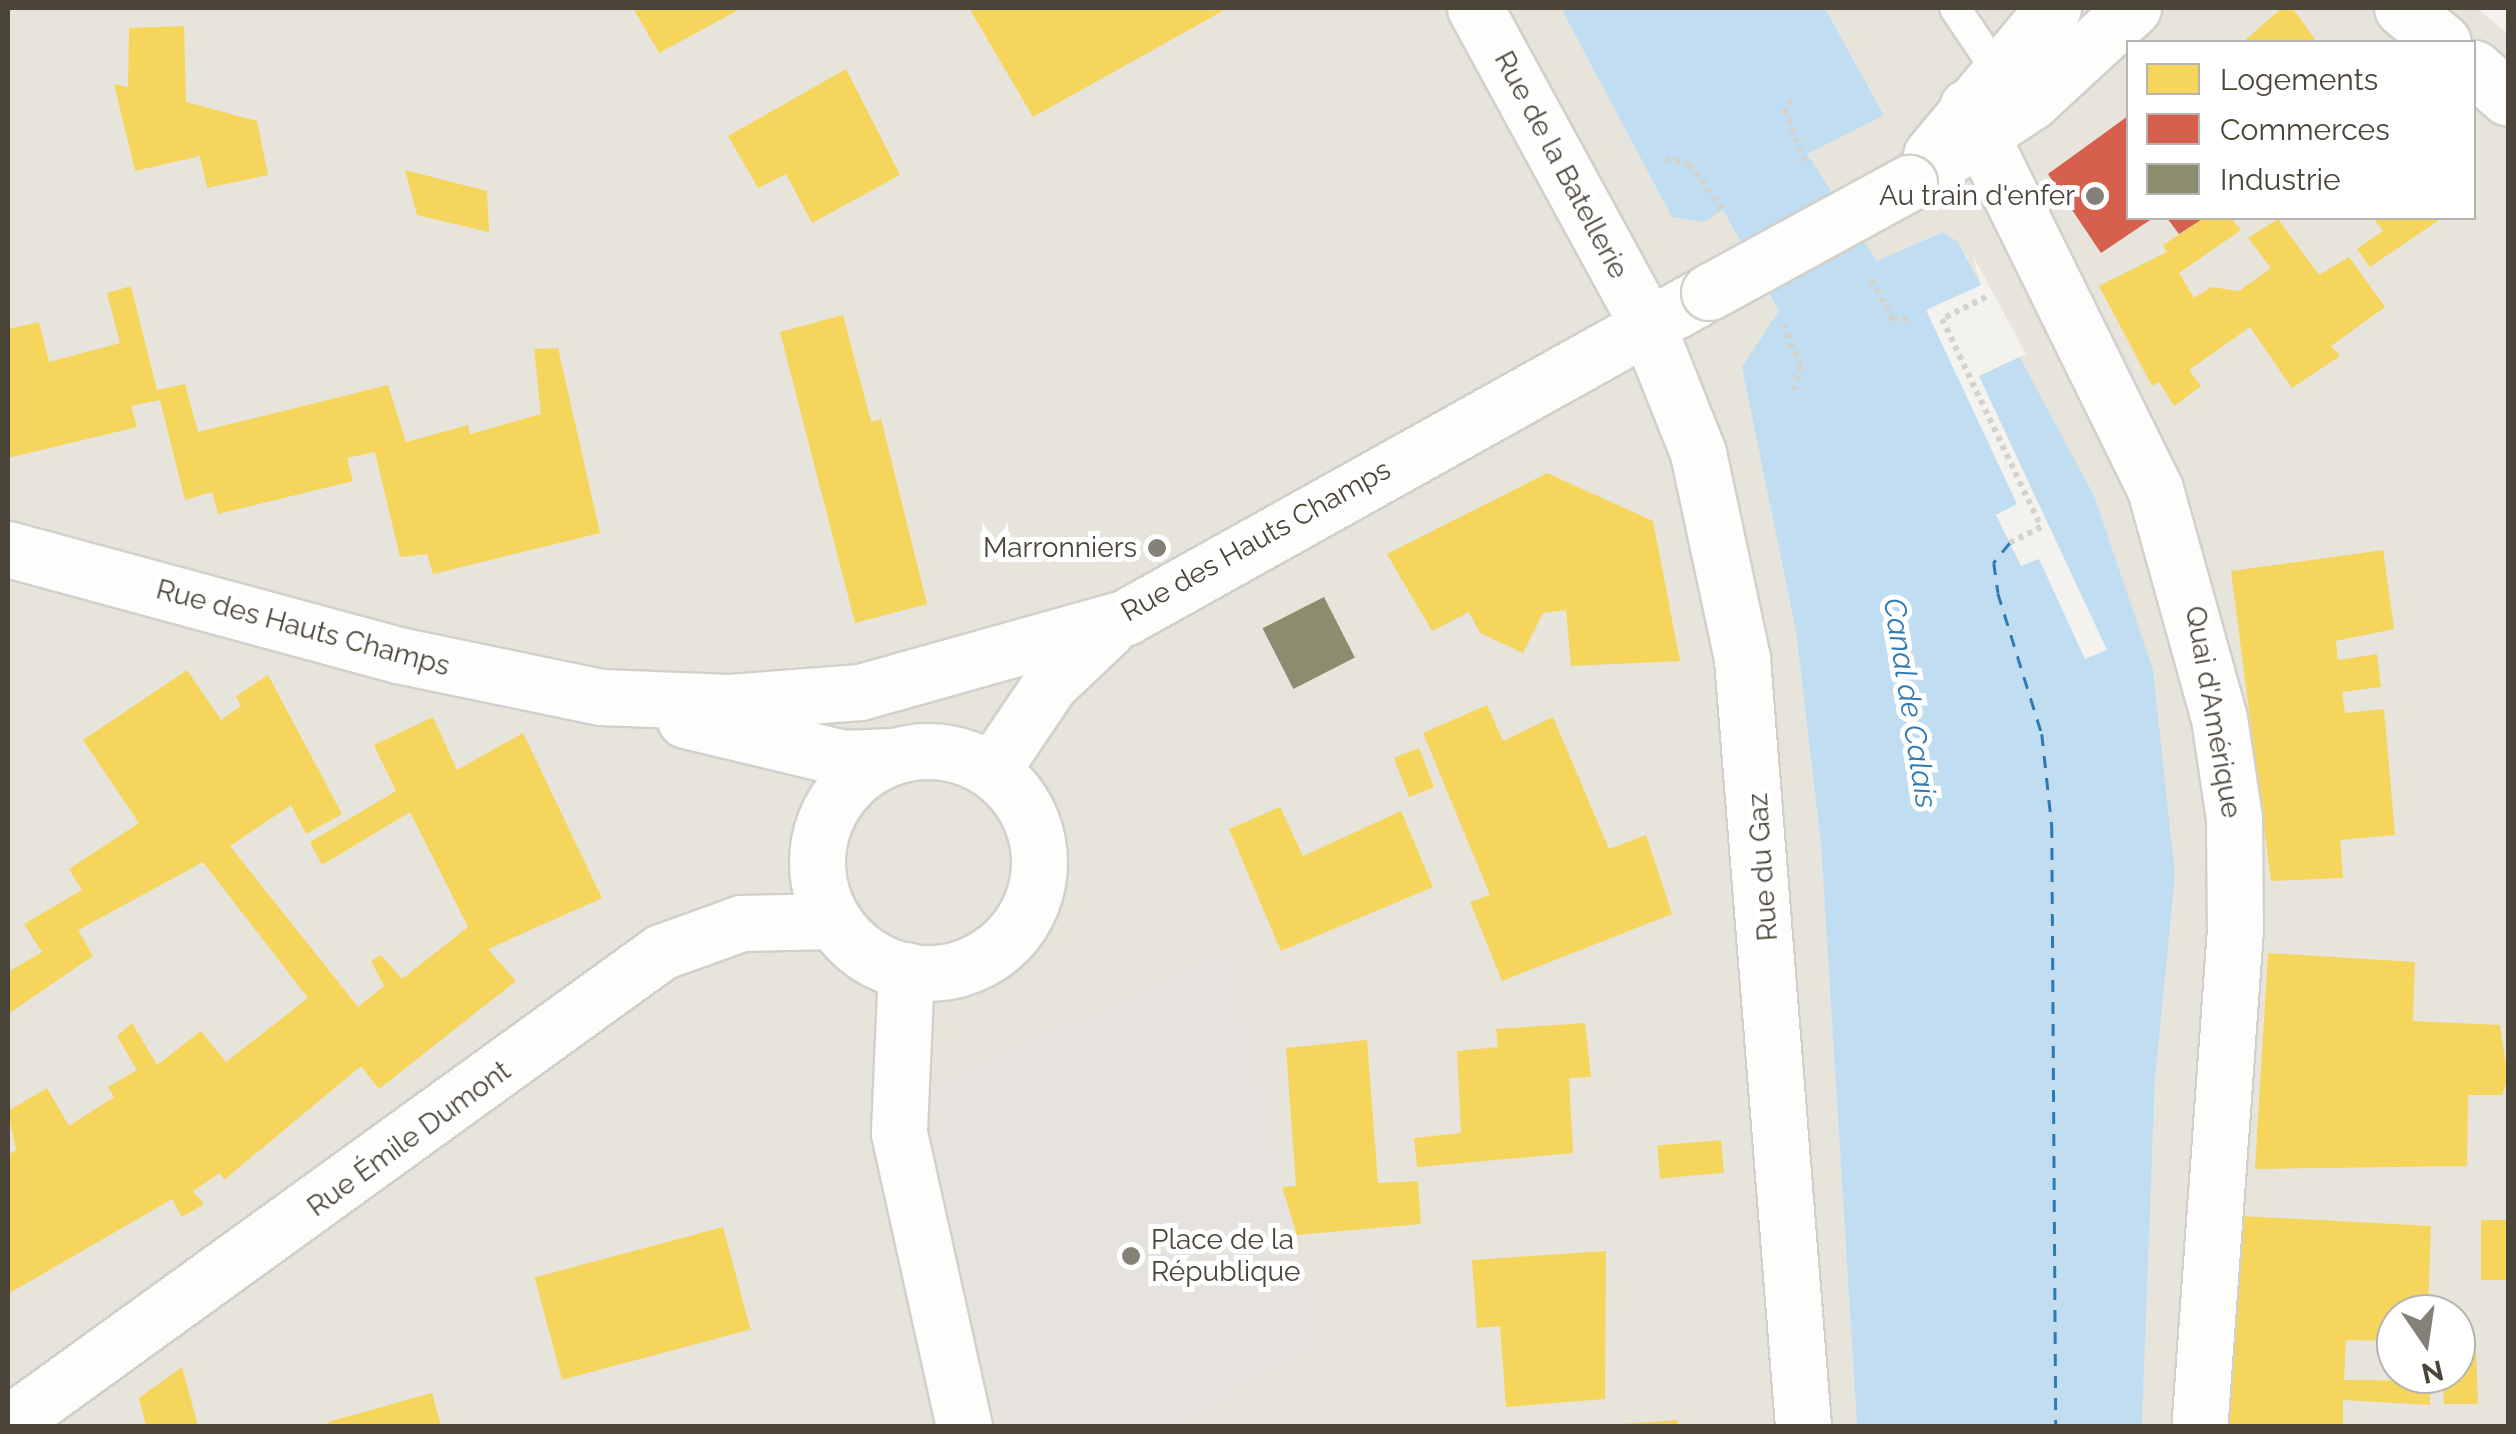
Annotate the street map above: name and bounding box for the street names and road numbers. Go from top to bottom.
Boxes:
street label: Rue de la Batellerie [1487,46,1635,284]
street label: Rue des Hauts Champs [1116,453,1396,629]
street label: Rue des Hauts Champs [153,573,453,683]
street label: Quai d'Amérique [2178,603,2248,821]
street label: Rue du Gaz [1741,792,1785,942]
street label: Rue Émile Dumont [301,1054,517,1224]

